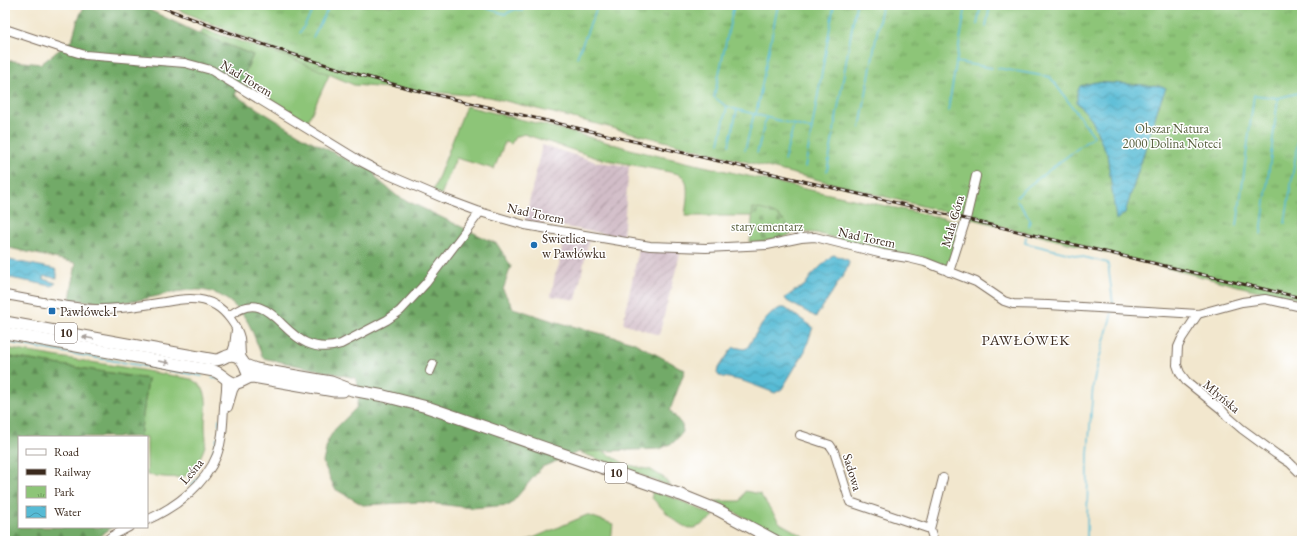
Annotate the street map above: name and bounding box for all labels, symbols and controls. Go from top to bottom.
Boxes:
street label: Nad Torem [218,56,276,101]
park label: Obszar Natura 2000 Dolina Noteci [1123,120,1221,152]
street label: Mała Góra [937,192,968,249]
street label: Nad Torem [506,199,566,228]
park label: stary cmentarz [731,218,803,235]
street label: Nad Torem [837,223,897,252]
place label: Świetlica w Pawłówku [542,230,606,262]
marker: Świetlica w Pawłówku [529,240,539,250]
place label: Pawłówek I [60,303,118,320]
marker: Pawłówek I [47,306,57,316]
road number: 10 [55,323,77,343]
district label: PAWŁÓWEK [981,330,1071,349]
one-way arrow [82,334,94,340]
one-way arrow [158,359,171,365]
street label: Młyńska [1200,376,1244,417]
legend [18,436,148,528]
text: Road [54,444,80,460]
street label: Sadowa [839,452,866,494]
street label: Leśna [176,454,208,488]
road number: 10 [605,463,627,483]
text: Railway [54,464,92,480]
text: Park [54,484,75,500]
text: Water [54,504,81,520]

